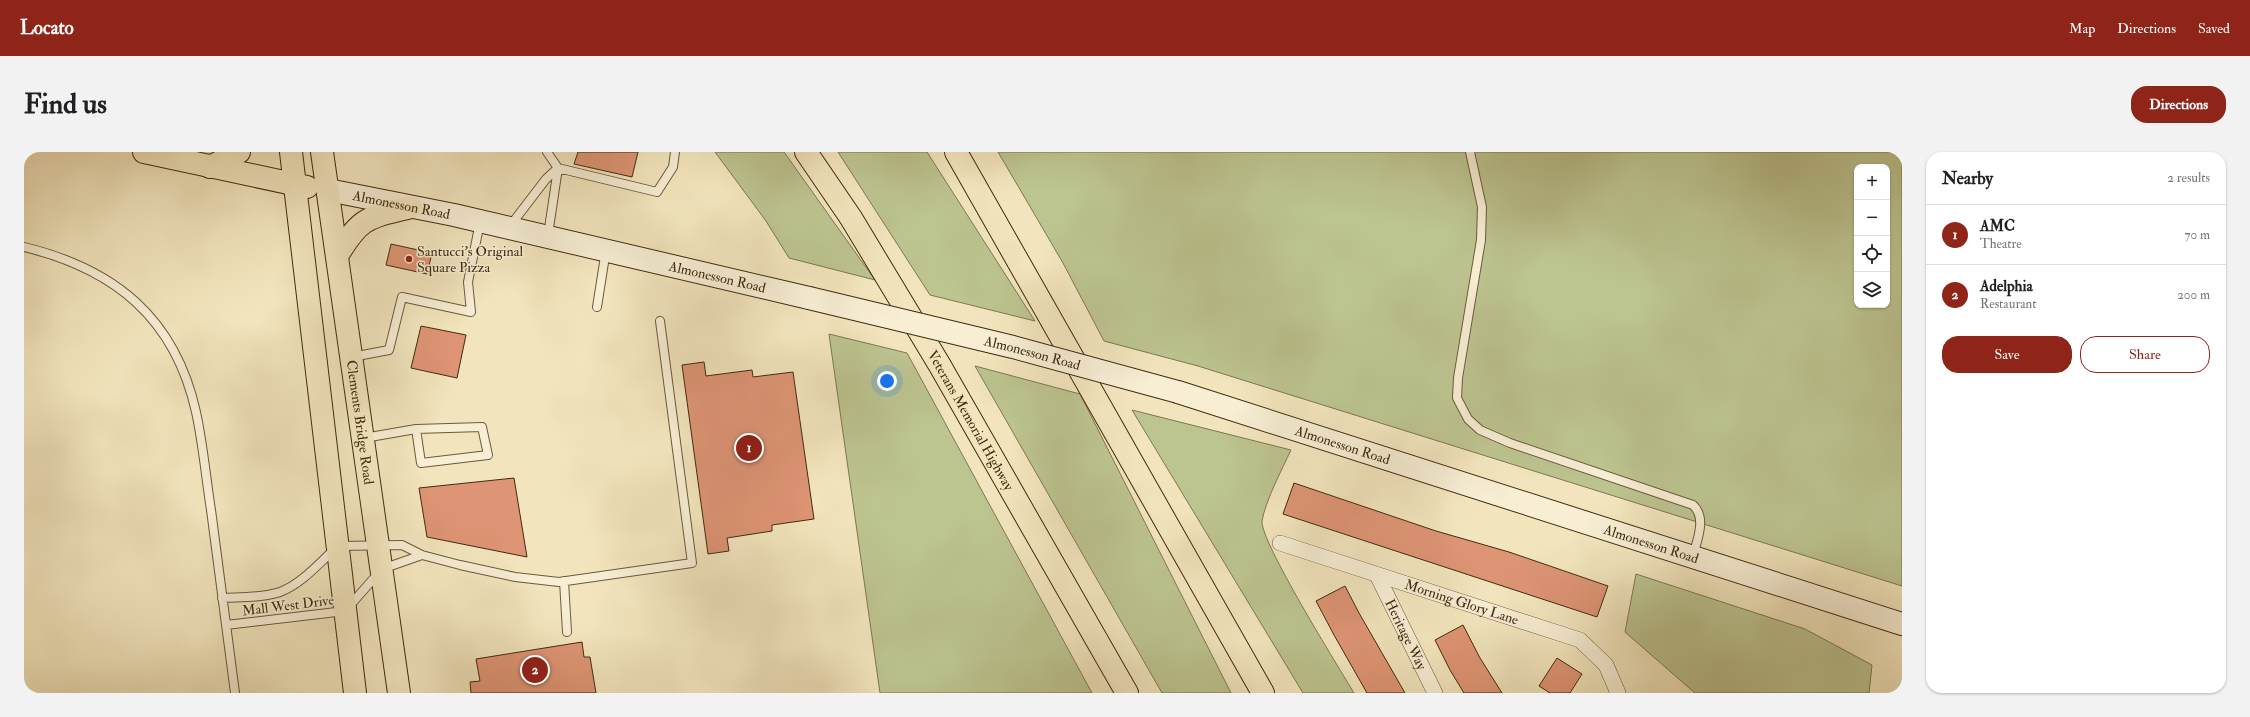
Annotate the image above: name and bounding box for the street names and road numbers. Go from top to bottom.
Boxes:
street label: Almonesson Road [350,187,452,223]
street label: Almonesson Road [666,257,768,297]
street label: Almonesson Road [981,332,1082,374]
street label: Veterans Memorial Highway [924,347,1018,495]
street label: Clements Bridge Road [343,359,377,486]
street label: Almonesson Road [1292,422,1392,468]
street label: Almonesson Road [1600,521,1701,567]
street label: Morning Glory Lane [1403,576,1521,629]
street label: Mall West Drive [241,591,335,620]
street label: Heritage Way [1381,596,1431,674]

